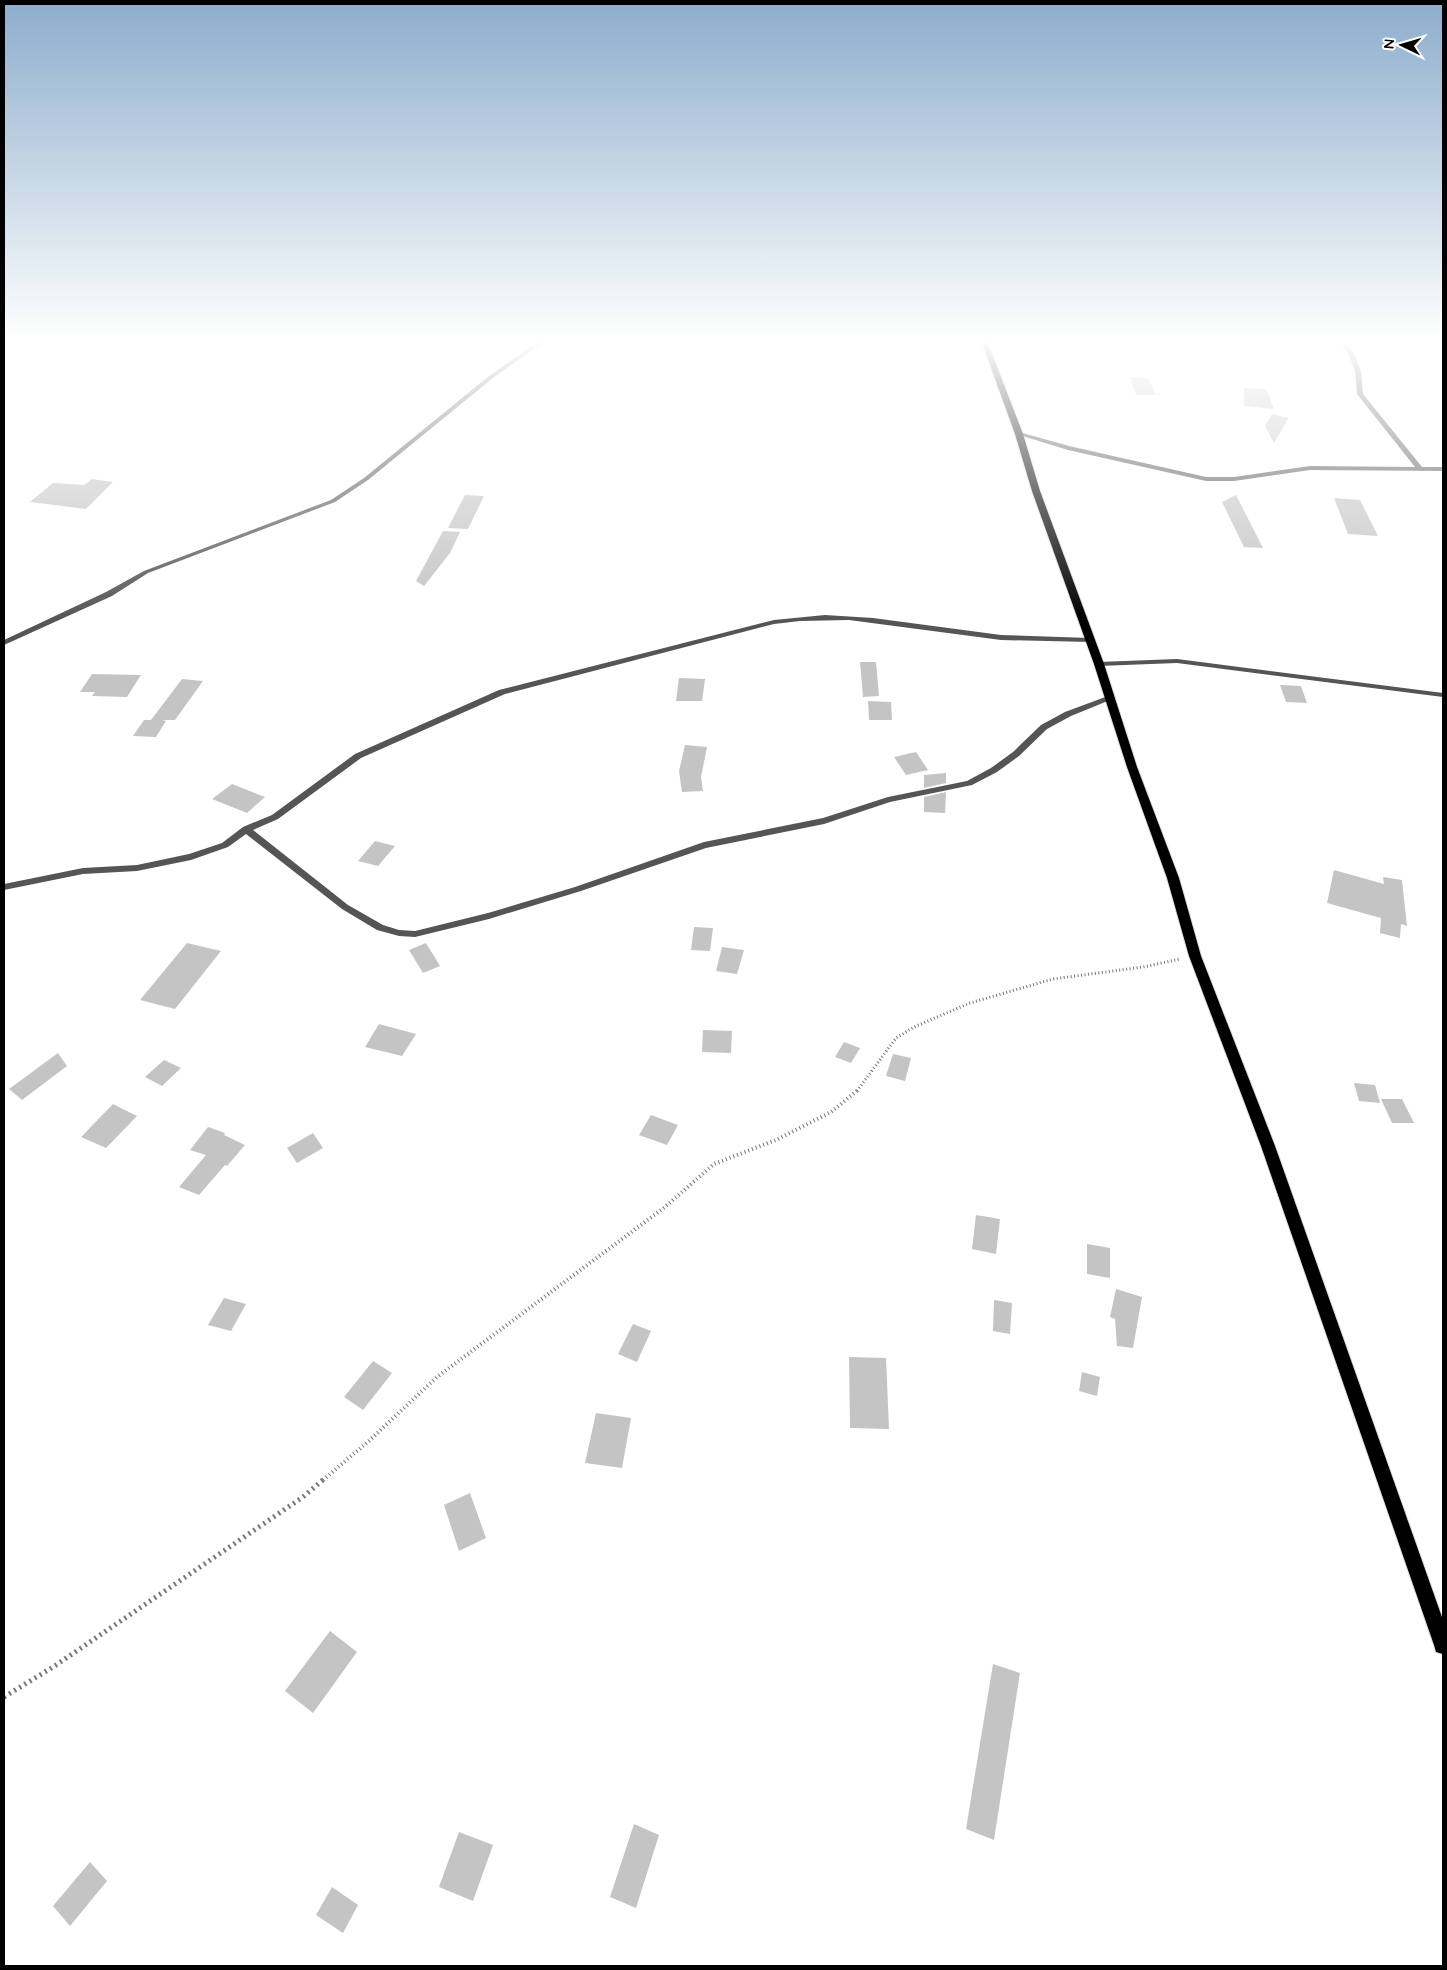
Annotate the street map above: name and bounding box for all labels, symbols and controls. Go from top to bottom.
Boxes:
north arrow [1377,20,1427,70]
text: N [1380,38,1398,50]

